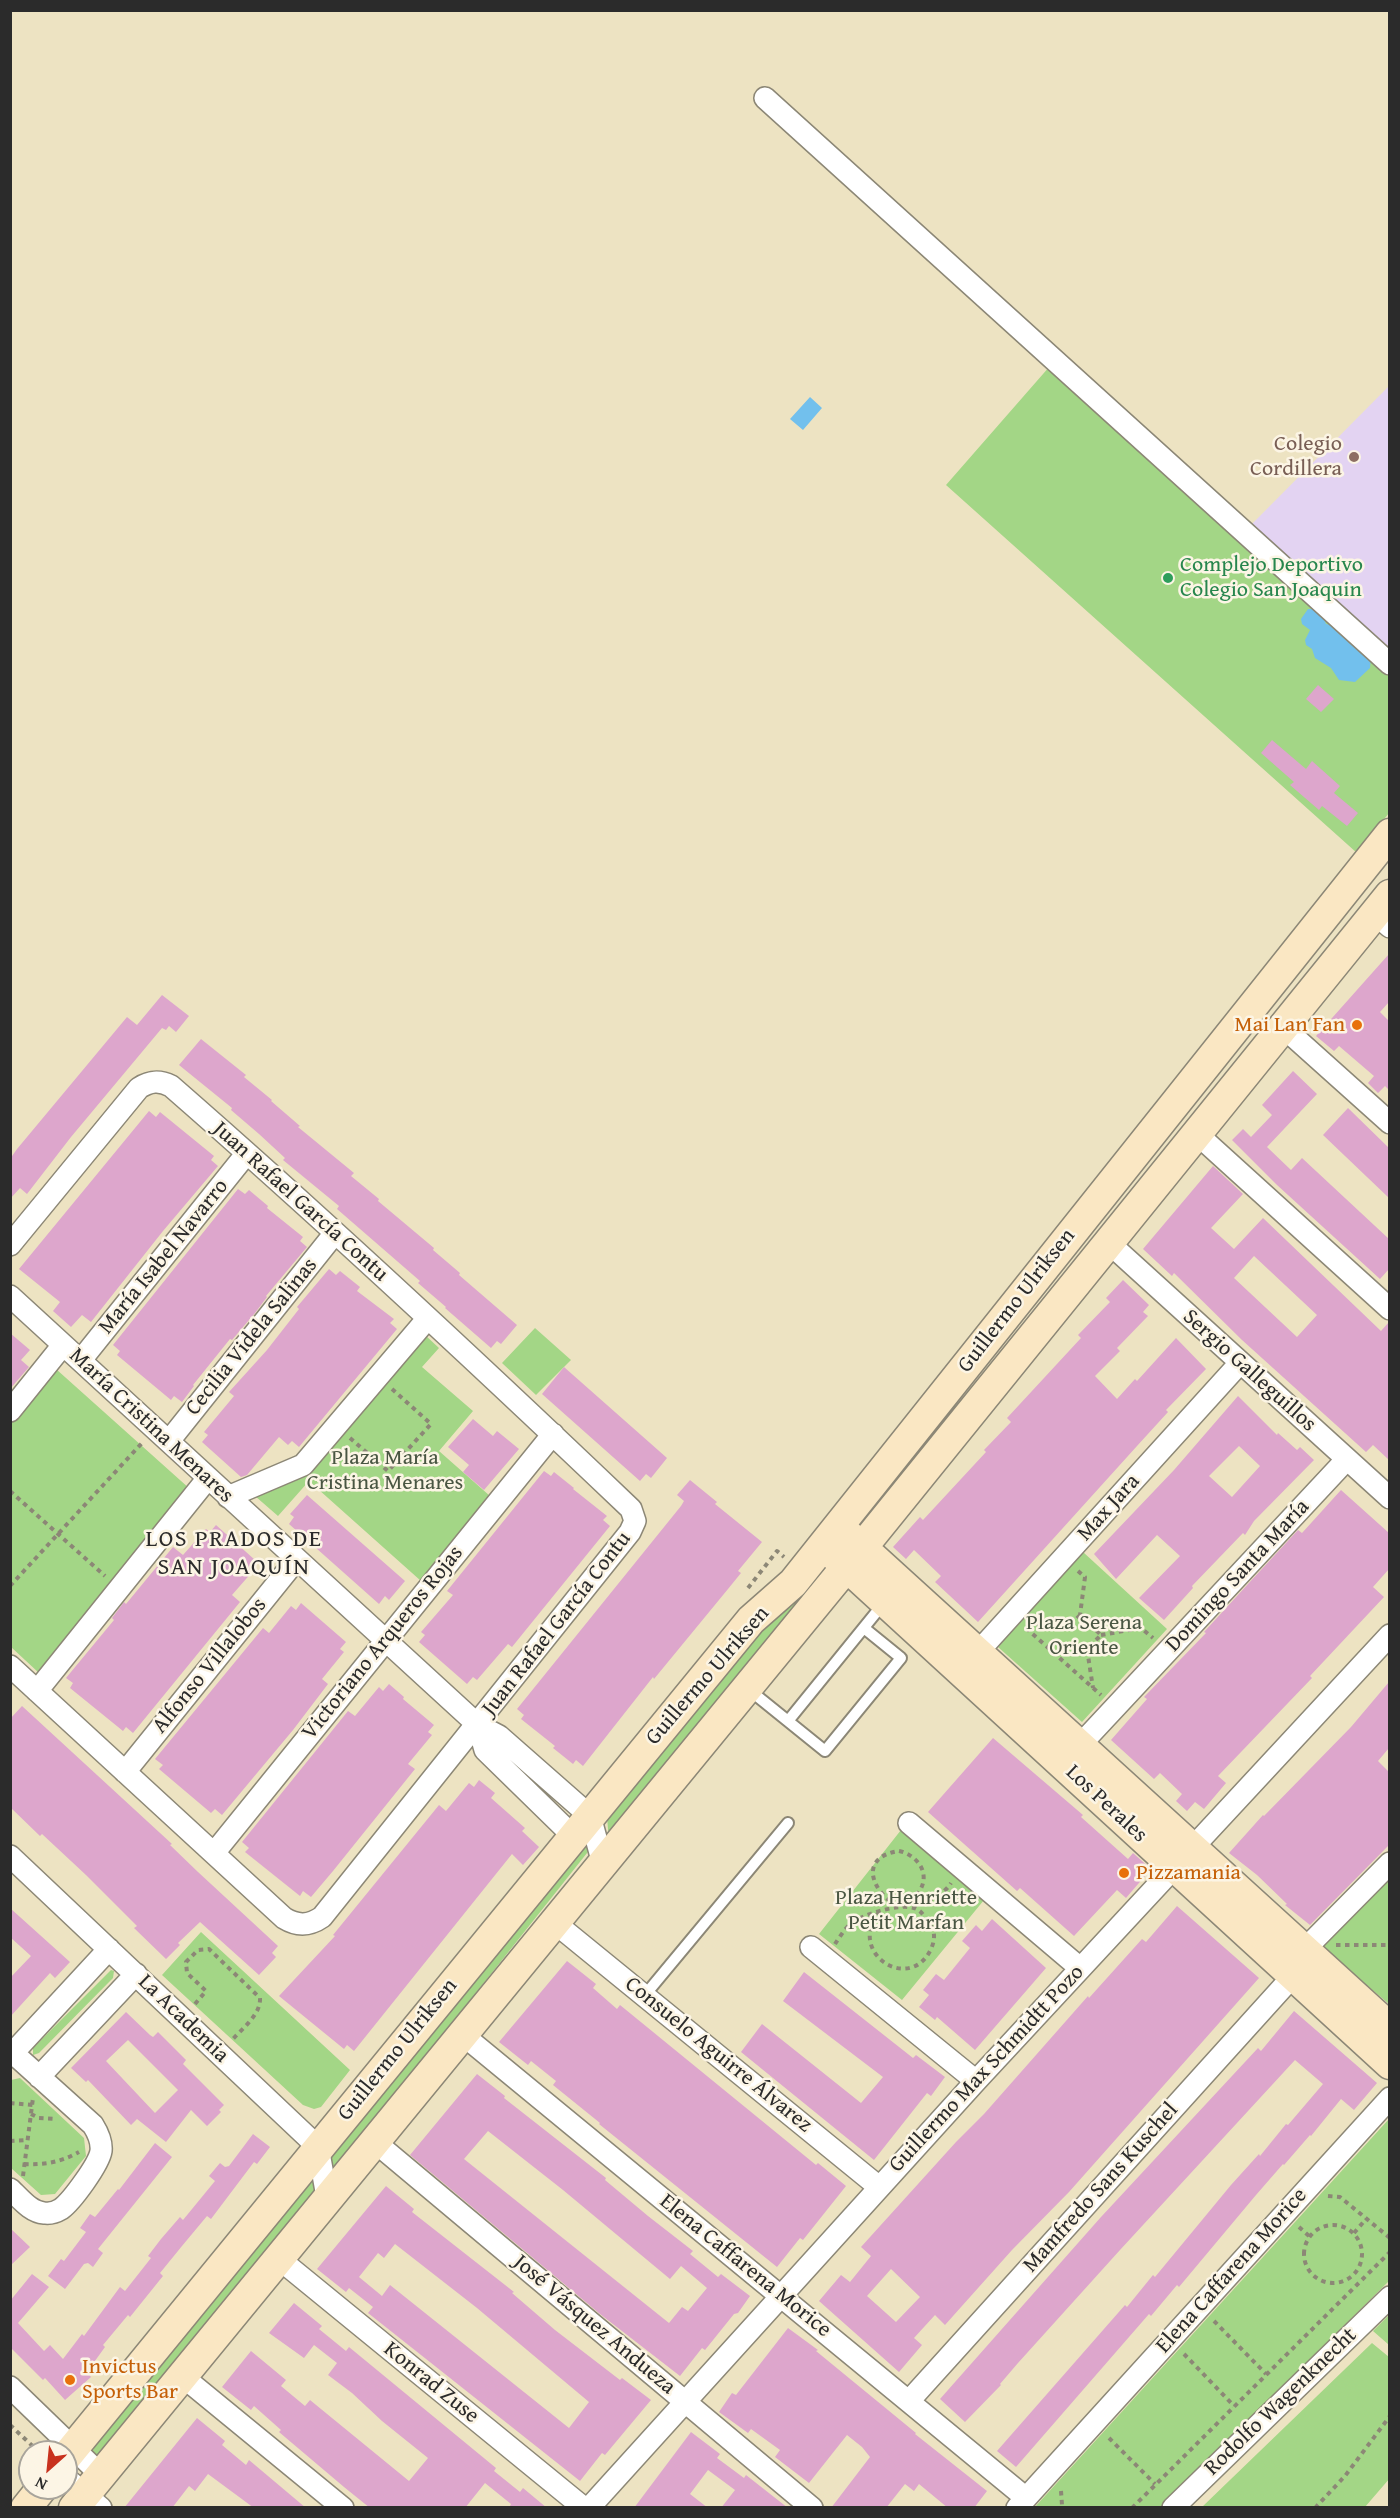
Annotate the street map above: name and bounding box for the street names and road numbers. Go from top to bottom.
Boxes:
street label: Juan Rafael García Contu [207,1116,393,1288]
street label: María Isabel Navarro [93,1174,235,1340]
street label: Guillermo Ulriksen [953,1224,1081,1378]
street label: Cecilia Videla Salinas [180,1253,324,1421]
street label: Sergio Galleguillos [1177,1304,1321,1438]
street label: María Cristina Menares [63,1343,239,1509]
street label: Max Jara [1072,1469,1146,1547]
street label: Domingo Santa María [1161,1494,1315,1658]
street label: Juan Rafael García Contu [477,1527,637,1721]
street label: Victoriano Arqueros Rojas [297,1541,469,1745]
street label: Alfonso Villalobos [147,1593,273,1739]
street label: Guillermo Ulriksen [641,1601,775,1751]
street label: Los Perales [1060,1760,1152,1848]
street label: Guillermo Max Schmidtt Pozo [884,1960,1090,2178]
street label: La Academia [132,1969,234,2069]
street label: Consuelo Aguirre Álvarez [619,1971,817,2139]
street label: Guillermo Ulriksen [333,1974,463,2126]
street label: Mamfredo Sans Kuschel [1018,2098,1184,2278]
street label: Elena Caffarena Morice [1151,2183,1313,2359]
street label: Elena Caffarena Morice [654,2189,836,2343]
street label: José Vásquez Andueza [508,2249,680,2401]
street label: Rodolfo Wagenknecht [1199,2323,1363,2481]
street label: Konrad Zuse [378,2337,484,2429]

